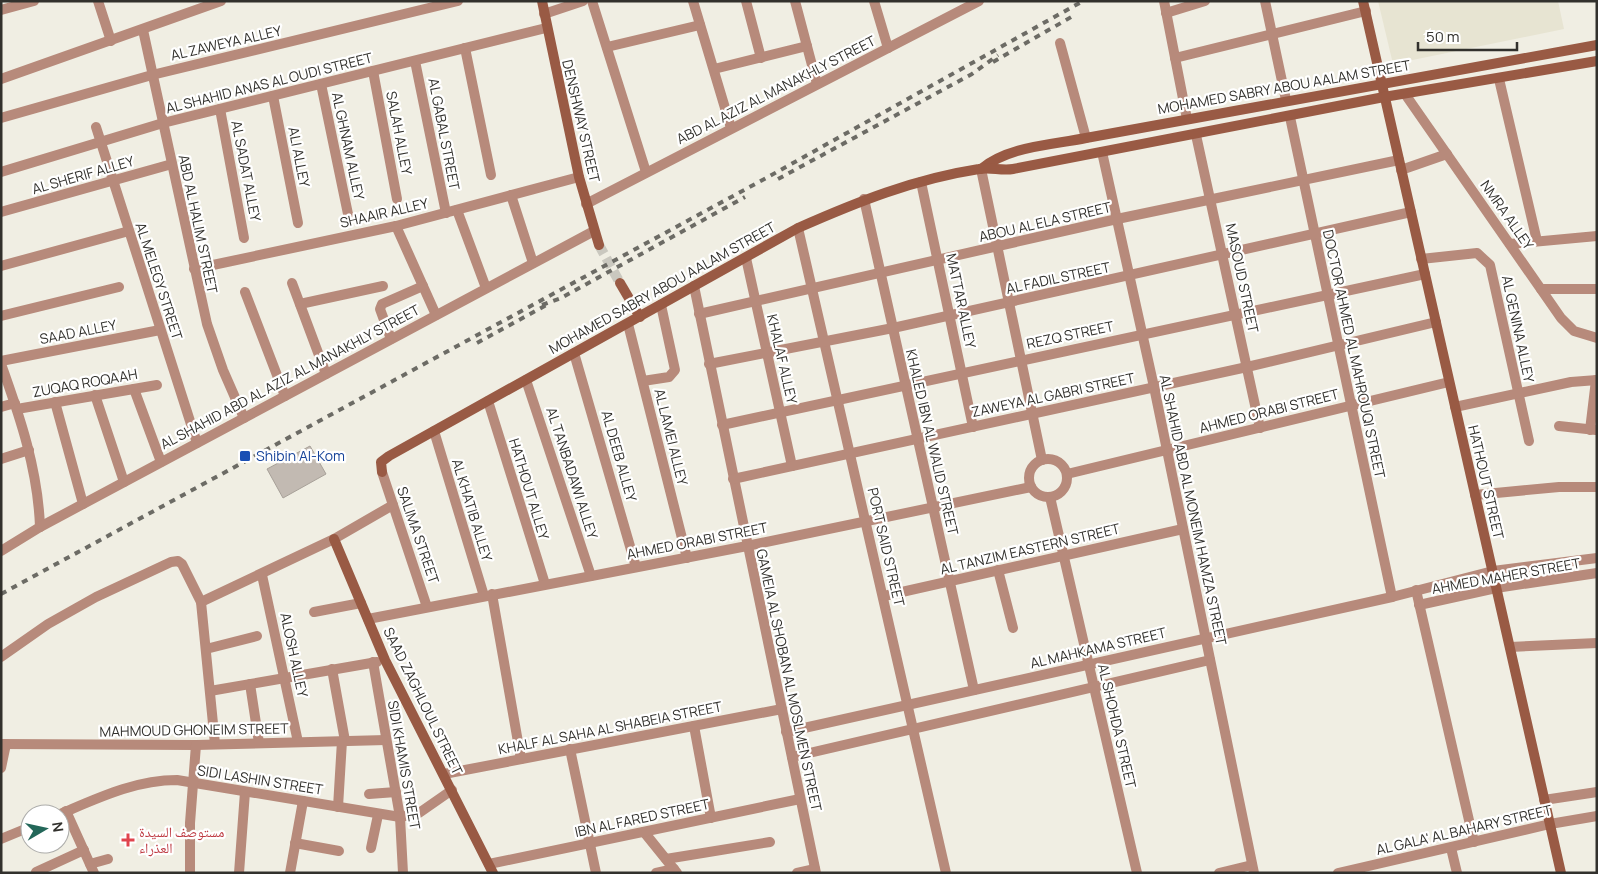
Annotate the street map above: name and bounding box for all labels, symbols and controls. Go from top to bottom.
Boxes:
street label: AL ZAWEYA ALLEY [169,20,283,64]
scale bar [1418,20,1517,52]
text: 50 m [1426,26,1460,47]
street label: ABD AL AZIZ AL MANAKHLY STREET [673,31,879,148]
street label: AL SHAHID ANAS AL OUDI STREET [164,47,375,117]
street label: MOHAMED SABRY ABOU AALAM STREET [1156,55,1412,118]
street label: DENSHWAY STREET [558,58,605,185]
street label: AL GABAL STREET [424,76,465,192]
street label: SALAH ALLEY [382,89,417,177]
street label: AL GHNAM ALLEY [328,90,369,202]
street label: AL SADAT ALLEY [227,119,266,223]
street label: ALI ALLEY [284,125,315,189]
street label: AL SHERIF ALLEY [30,151,136,198]
street label: ABD AL HALIM STREET [175,153,223,296]
street label: NMRA ALLEY [1476,176,1538,253]
street label: SHAAIR ALLEY [338,193,430,232]
street label: ABOU AL ELA STREET [977,197,1114,246]
street label: MOHAMED SABRY ABOU AALAM STREET [545,217,779,358]
street label: AL MELEGY STREET [132,220,188,342]
street label: MASOUD STREET [1222,222,1263,335]
street label: DOCTOR AHMED AL MAHROUQI STREET [1319,228,1390,480]
street label: MATTAR ALLEY [942,252,981,350]
street label: AL FADIL STREET [1004,257,1112,298]
street label: AL GENINA ALLEY [1498,274,1539,384]
street label: AL SHAHID ABD AL AZIZ AL MANAKHLY STREET [157,300,423,453]
street label: KHALAF ALLEY [763,312,802,406]
street label: SAAD ALLEY [38,315,118,348]
street label: REZQ STREET [1025,316,1116,353]
street label: KHALED IBN AL WALID STREET [902,347,963,537]
street label: ZUQAQ ROQAAH [31,364,139,401]
street label: ZAWEYA AL GABRI STREET [970,368,1137,421]
street label: AL SHAHID ABD AL MONEIM HAMZA STREET [1156,373,1232,647]
street label: AHMED ORABI STREET [1197,384,1341,437]
street label: AL LAMEI ALLEY [650,387,693,487]
street label: AL TANBADAWI ALLEY [542,405,603,541]
street label: AL DEEB ALLEY [597,408,642,504]
street label: HATHOUT STREET [1464,423,1509,541]
street label: HATHOUT ALLEY [505,436,554,542]
place label: Shibin Al-Kom [256,446,345,465]
marker: Shibin Al-Kom [238,449,252,463]
street label: AL KHATIB ALLEY [448,456,497,564]
street label: SALIMA STREET [393,484,444,587]
street label: PORT SAID STREET [864,486,910,609]
street label: AHMED ORABI STREET [625,517,770,563]
street label: AL TANZIM EASTERN STREET [938,518,1122,578]
street label: GAMEIA AL SHOBAN AL MOSLMEN STREET [752,547,827,813]
street label: AHMED MAHER STREET [1430,553,1582,598]
street label: ALOSH ALLEY [276,611,313,699]
street label: AL MAHKAMA STREET [1028,622,1168,672]
street label: SAAD ZAGHLOUL STREET [379,624,468,778]
street label: AL SHOHDA STREET [1094,662,1141,791]
street label: KHALF AL SAHA AL SHABEIA STREET [496,696,724,759]
street label: SIDI KHAMIS STREET [384,699,425,832]
street label: MAHMOUD GHONEIM STREET [99,718,289,741]
street label: SIDI LASHIN STREET [196,760,325,799]
street label: IBN AL FARED STREET [573,794,712,841]
street label: AL GALA' AL BAHARY STREET [1374,800,1554,859]
north arrow [20,804,70,854]
text: N [48,820,69,833]
place label: مستوصف السيدة العذراء [139,822,224,857]
marker: مستوصف السيدة العذراء [121,833,135,847]

